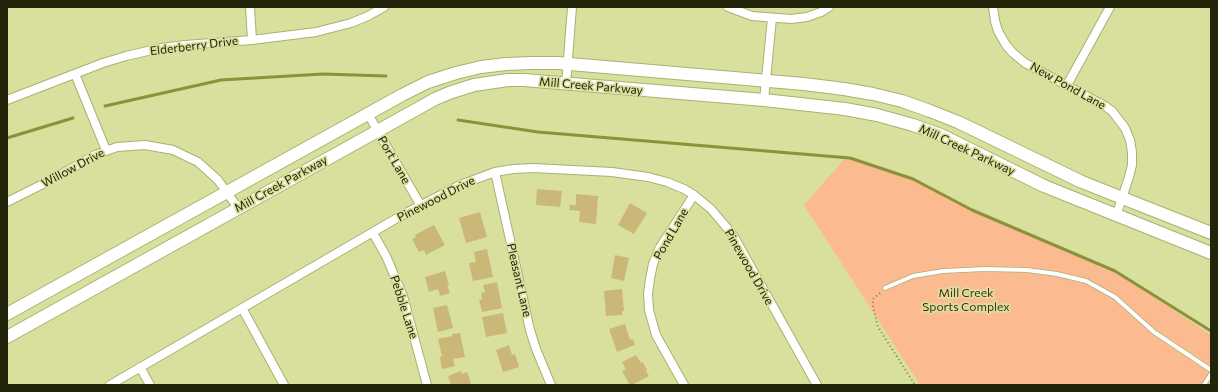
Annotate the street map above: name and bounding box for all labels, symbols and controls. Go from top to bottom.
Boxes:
street label: Elderberry Drive [149,33,239,59]
street label: New Pond Lane [1028,59,1108,113]
street label: Mill Creek Parkway [538,74,644,98]
street label: Mill Creek Parkway [917,121,1017,179]
street label: Port Lane [375,134,413,186]
street label: Willow Drive [39,145,107,191]
street label: Mill Creek Parkway [232,152,330,216]
street label: Pinewood Drive [395,173,477,225]
street label: Pond Lane [651,206,691,262]
street label: Pinewood Drive [721,226,777,308]
street label: Pleasant Lane [504,242,534,318]
street label: Pebble Lane [387,273,421,341]
park label: Mill Creek Sports Complex [922,286,1010,314]

